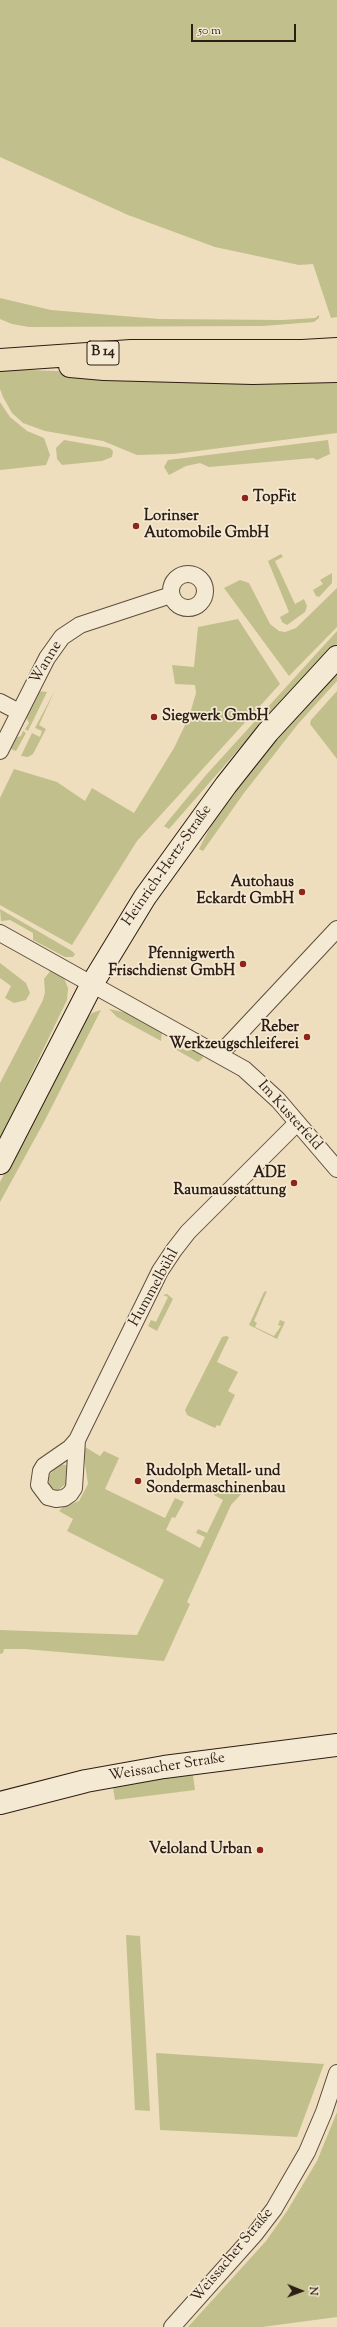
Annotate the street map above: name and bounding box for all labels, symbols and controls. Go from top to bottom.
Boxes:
scale bar [193,16,298,42]
text: 50 m [198,22,221,40]
road number: B 14 [87,341,119,365]
place label: TopFit [253,489,296,507]
marker: TopFit [240,493,250,503]
place label: Lorinser Automobile GmbH [144,508,269,543]
marker: Lorinser Automobile GmbH [131,521,141,531]
street label: Wanne [27,638,67,688]
place label: Siegwerk GmbH [162,708,269,726]
marker: Siegwerk GmbH [149,712,159,722]
street label: Heinrich-Hertz-Straße [119,802,217,930]
place label: Autohaus Eckardt GmbH [196,874,294,909]
marker: Autohaus Eckardt GmbH [297,887,307,897]
place label: Pfennigwerth Frischdienst GmbH [108,946,235,981]
marker: Pfennigwerth Frischdienst GmbH [238,959,248,969]
place label: Reber Werkzeugschleiferei [169,1019,299,1054]
marker: Reber Werkzeugschleiferei [302,1032,312,1042]
street label: Im Kusterfeld [253,1077,325,1155]
place label: ADE Raumausstattung [174,1165,286,1200]
marker: ADE Raumausstattung [289,1178,299,1188]
street label: Hummelbühl [126,1246,184,1330]
place label: Rudolph Metall- und Sondermaschinenbau [146,1463,286,1498]
marker: Rudolph Metall- und Sondermaschinenbau [133,1476,143,1486]
street label: Weissacher Straße [108,1750,226,1786]
place label: Veloland Urban [149,1841,252,1859]
marker: Veloland Urban [255,1845,265,1855]
street label: Weissacher Straße [188,2205,278,2307]
north arrow [281,2271,321,2311]
text: N [305,2287,321,2296]

